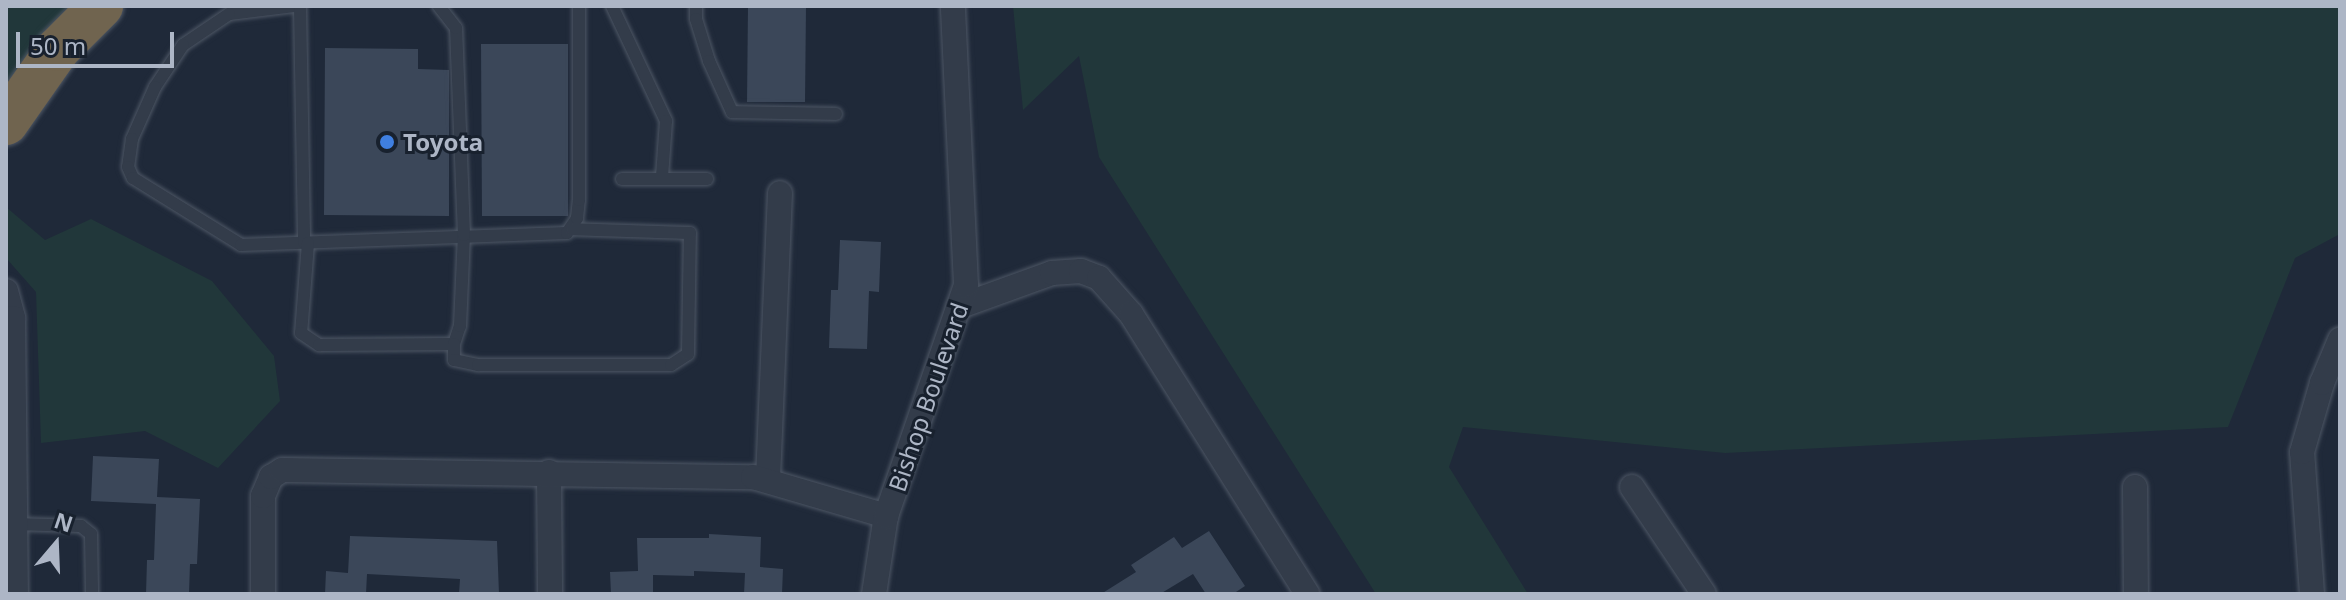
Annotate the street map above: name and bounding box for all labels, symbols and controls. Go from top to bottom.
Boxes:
scale bar [20,16,178,66]
text: 50 m [30,29,86,62]
place label: Toyota [403,128,483,156]
marker: Toyota [378,133,396,151]
street label: Bishop Boulevard [882,299,974,495]
north arrow [16,504,96,584]
text: N [50,504,77,538]

